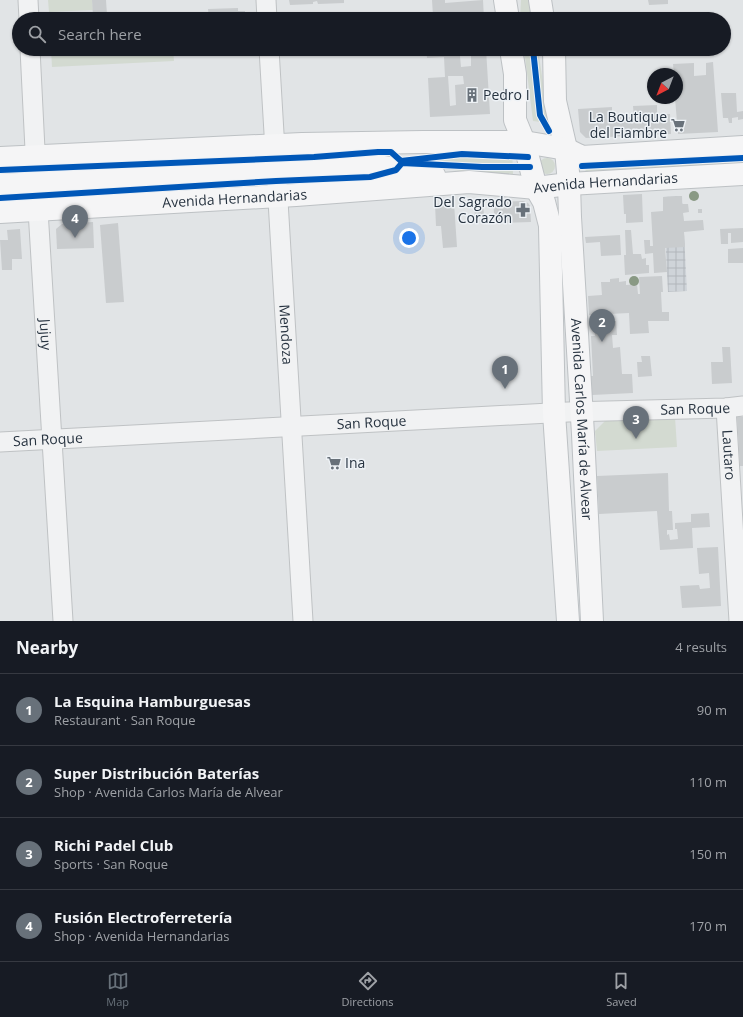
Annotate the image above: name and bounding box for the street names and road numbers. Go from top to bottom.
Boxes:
street label: Avenida Hernandarias [532,168,679,197]
street label: Avenida Hernandarias [162,184,308,212]
street label: Mendoza [275,304,298,365]
street label: Jujuy [36,316,57,352]
street label: Avenida Carlos María de Alvear [567,318,597,521]
street label: San Roque [660,398,731,419]
street label: San Roque [336,411,407,433]
street label: San Roque [13,428,83,450]
street label: Lautaro [718,429,740,481]

